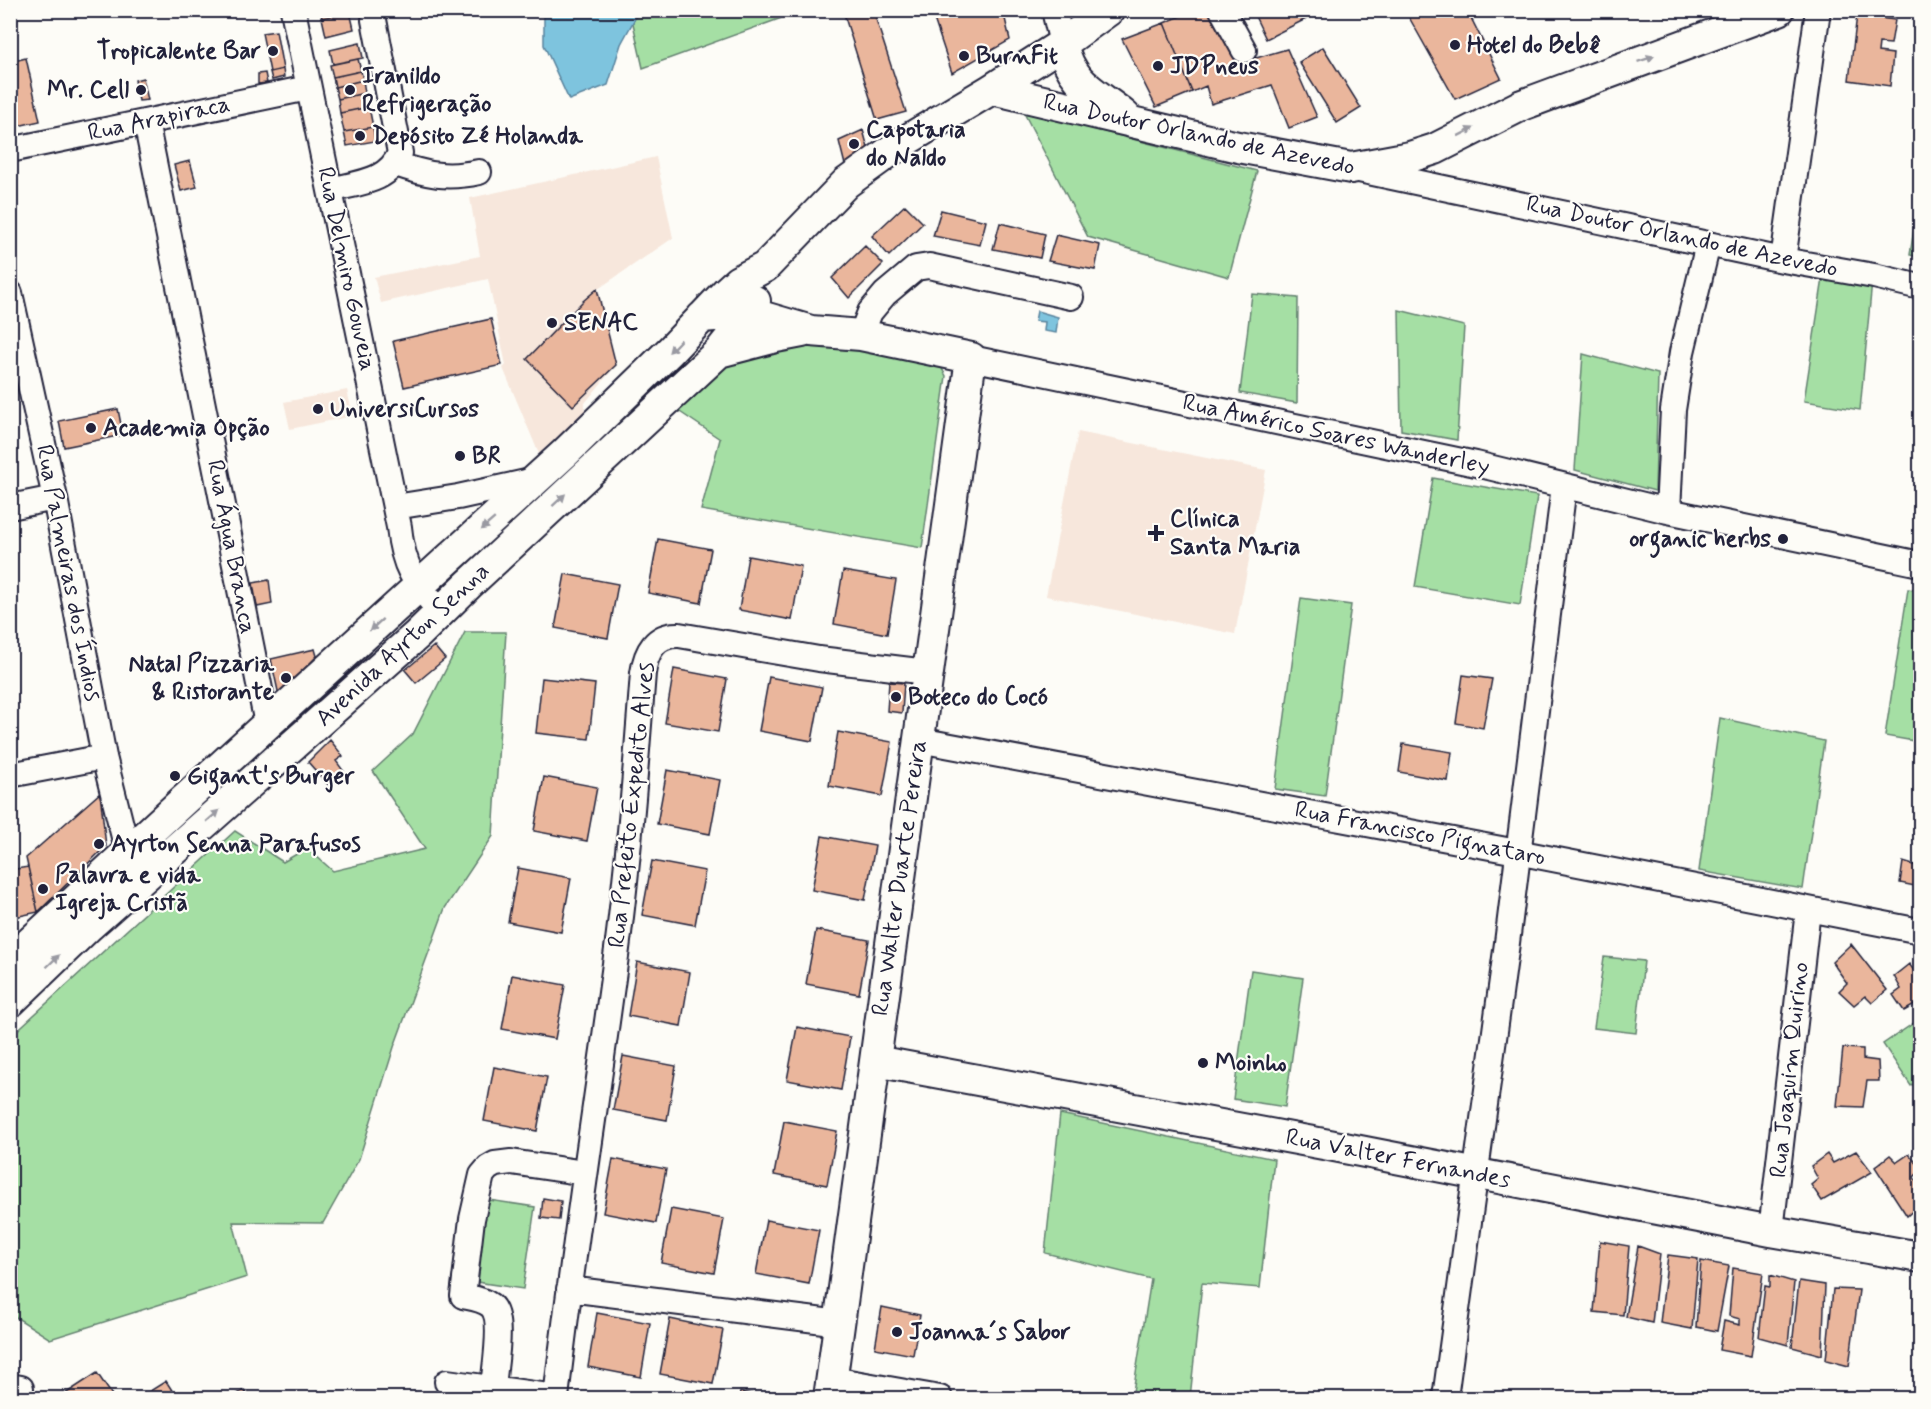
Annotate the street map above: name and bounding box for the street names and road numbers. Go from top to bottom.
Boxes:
street label: Rua Doutor Orlando de Azevedo [1040,87,1358,183]
street label: Rua Arapiraca [85,89,233,149]
street label: Rua Delmiro Gouveia [309,164,383,374]
street label: Rua Doutor Orlando de Azevedo [1523,189,1841,285]
street label: Rua Américo Soares Wanderley [1180,387,1492,483]
street label: Rua Palmeiras dos Índios [28,442,109,704]
street label: Rua Água Branca [199,457,264,637]
street label: Avenida Ayrton Senna [309,556,497,734]
street label: Rua Prefeito Expedito Alves [602,661,662,949]
street label: Rua Walter Duarte Pereira [865,738,935,1018]
street label: Rua Francisco Pignataro [1291,794,1548,876]
street label: Rua Joaquim Quirino [1763,961,1817,1179]
street label: Rua Valter Fernandes [1283,1122,1513,1196]

